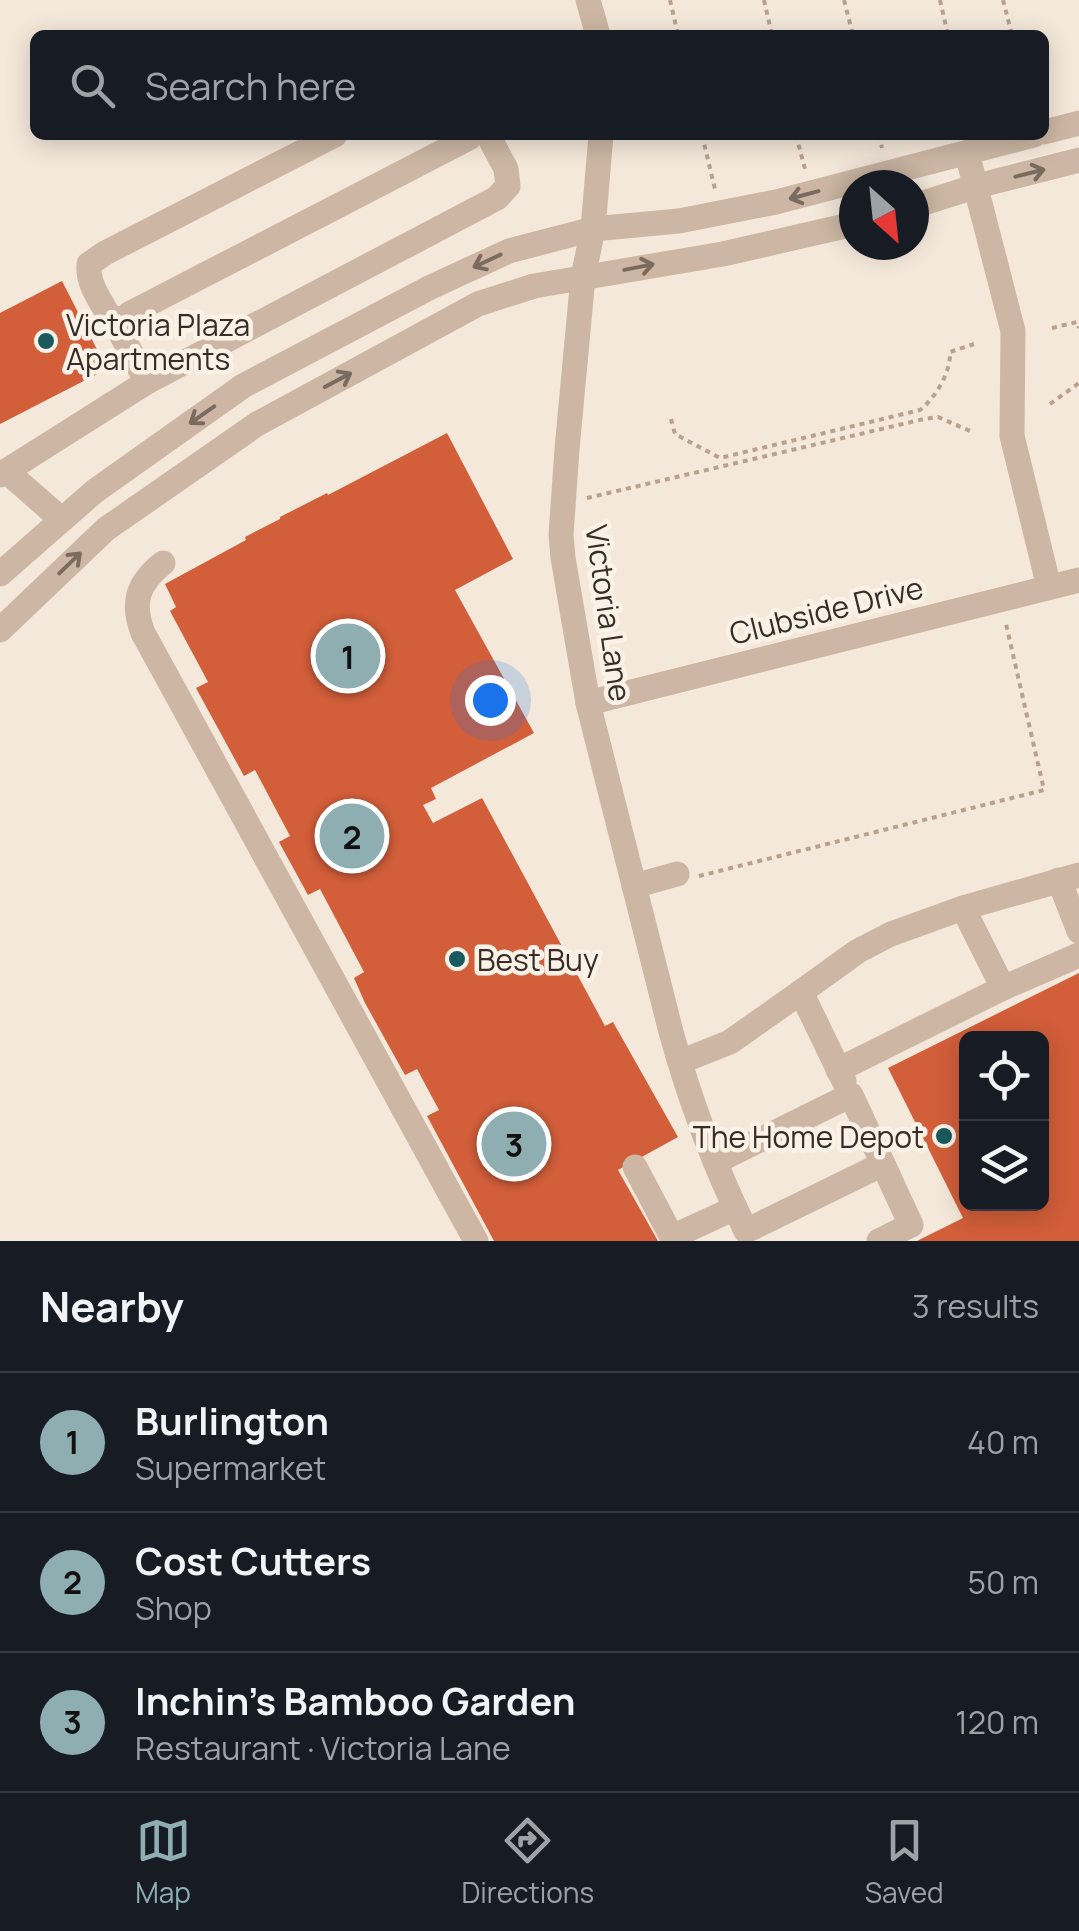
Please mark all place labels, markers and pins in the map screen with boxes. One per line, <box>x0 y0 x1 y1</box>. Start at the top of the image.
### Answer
place label: Victoria Plaza Apartments <box>66 304 250 379</box>
marker: Victoria Plaza Apartments <box>35 330 57 352</box>
pin: 1 <box>316 618 380 694</box>
pin: 2 <box>320 798 384 874</box>
place label: Best Buy <box>477 939 599 980</box>
marker: Best Buy <box>446 948 468 970</box>
pin: 3 <box>482 1106 546 1182</box>
place label: The Home Depot <box>693 1116 924 1157</box>
marker: The Home Depot <box>933 1125 955 1147</box>

